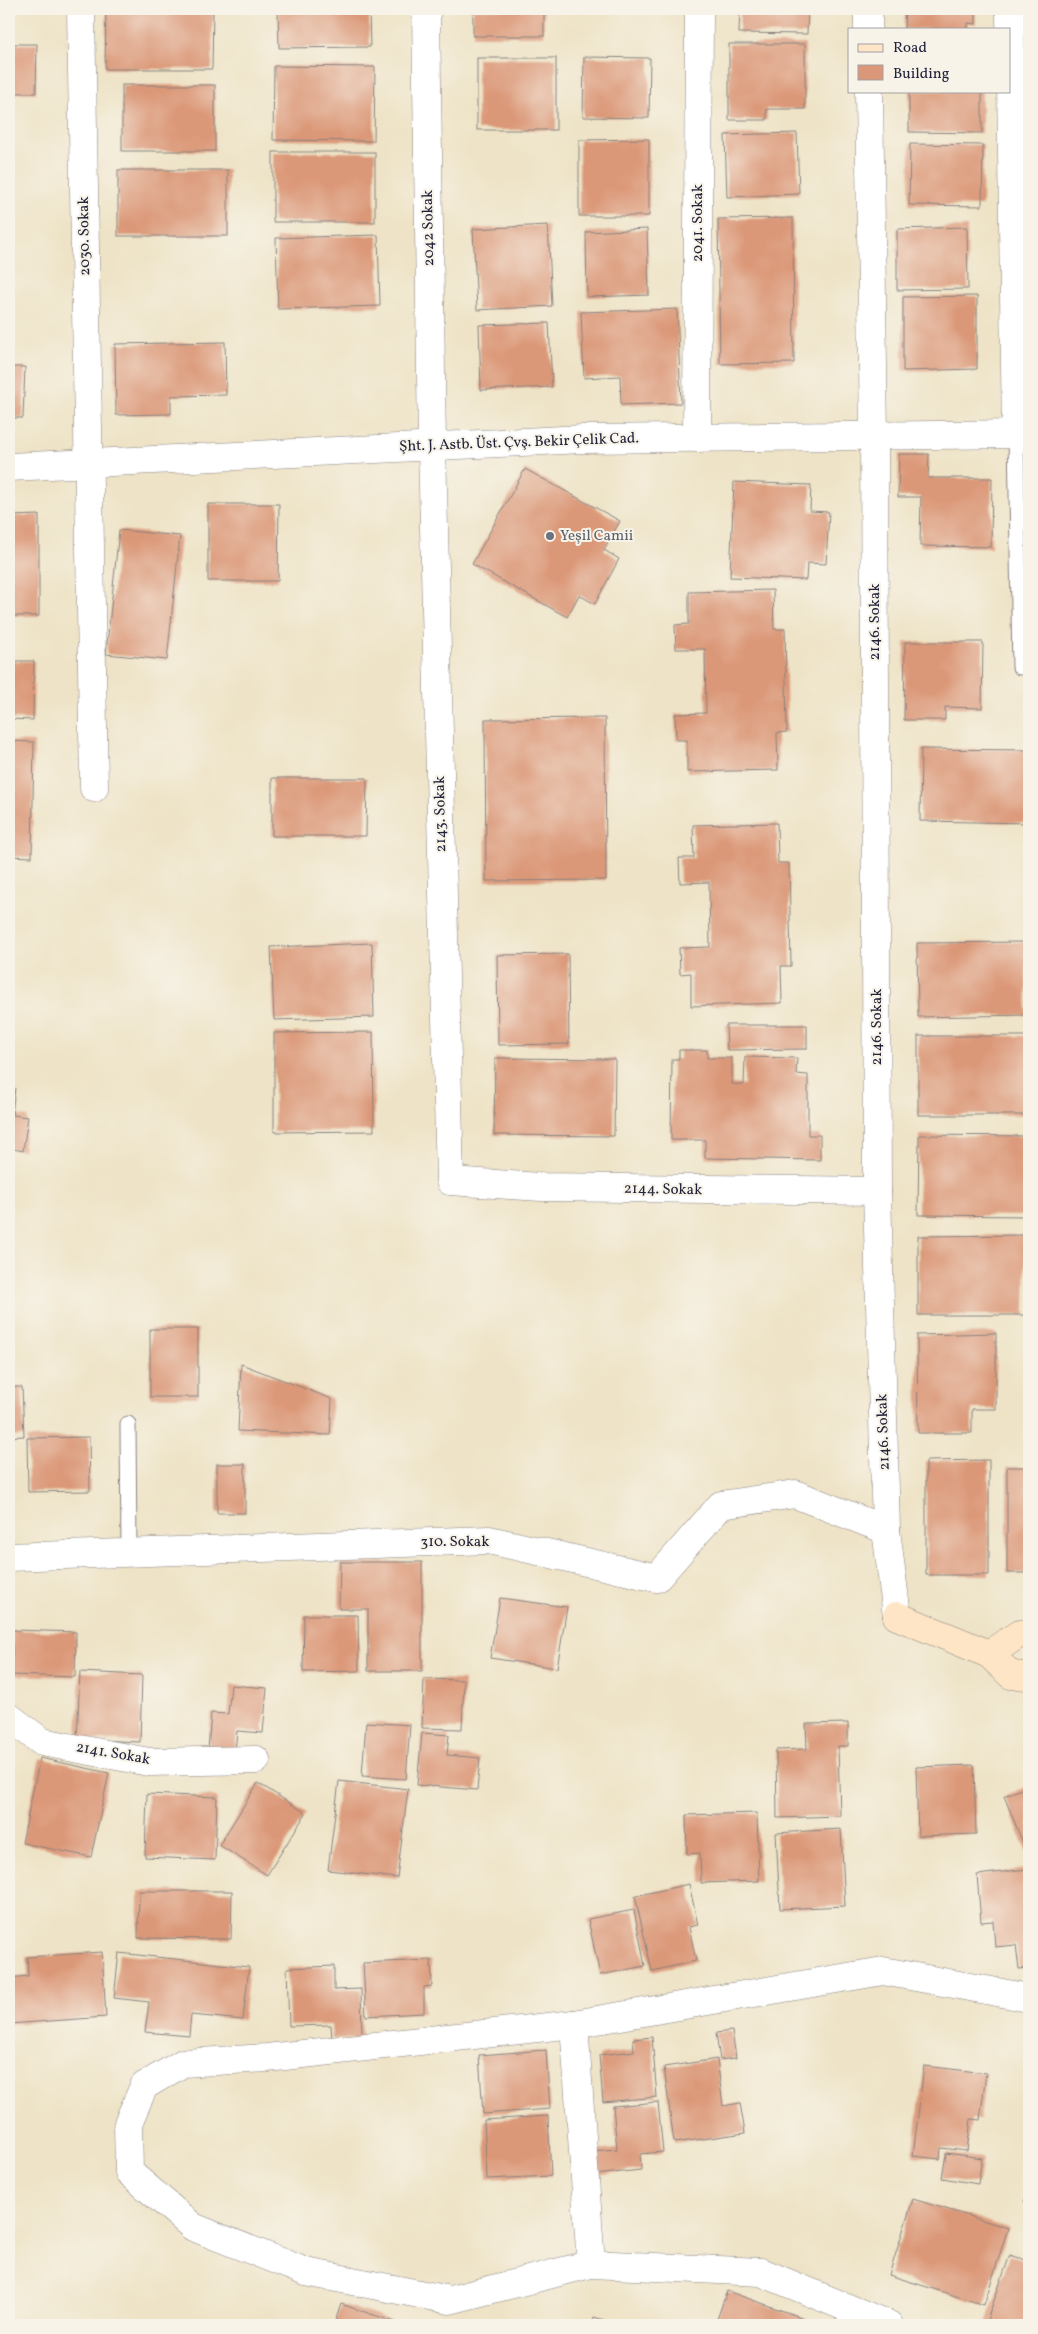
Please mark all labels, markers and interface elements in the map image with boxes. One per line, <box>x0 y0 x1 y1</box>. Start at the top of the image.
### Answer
legend <box>848 28 1010 92</box>
text: Road <box>893 38 927 59</box>
text: Building <box>893 64 950 85</box>
street label: 2041. Sokak <box>688 184 709 262</box>
street label: 2042 Sokak <box>418 190 440 266</box>
street label: 2030. Sokak <box>74 196 96 276</box>
street label: Şht. J. Astb. Üst. Çvş. Bekir Çelik Cad. <box>399 428 639 458</box>
place label: Yeşil Camii <box>560 526 633 547</box>
marker: Yeşil Camii <box>544 530 556 542</box>
street label: 2146. Sokak <box>865 584 886 660</box>
street label: 2143. Sokak <box>430 776 452 852</box>
street label: 2146. Sokak <box>867 989 888 1065</box>
street label: 2144. Sokak <box>624 1179 702 1201</box>
street label: 2146. Sokak <box>872 1393 896 1471</box>
street label: 310. Sokak <box>420 1532 490 1553</box>
street label: 2141. Sokak <box>74 1737 152 1771</box>

